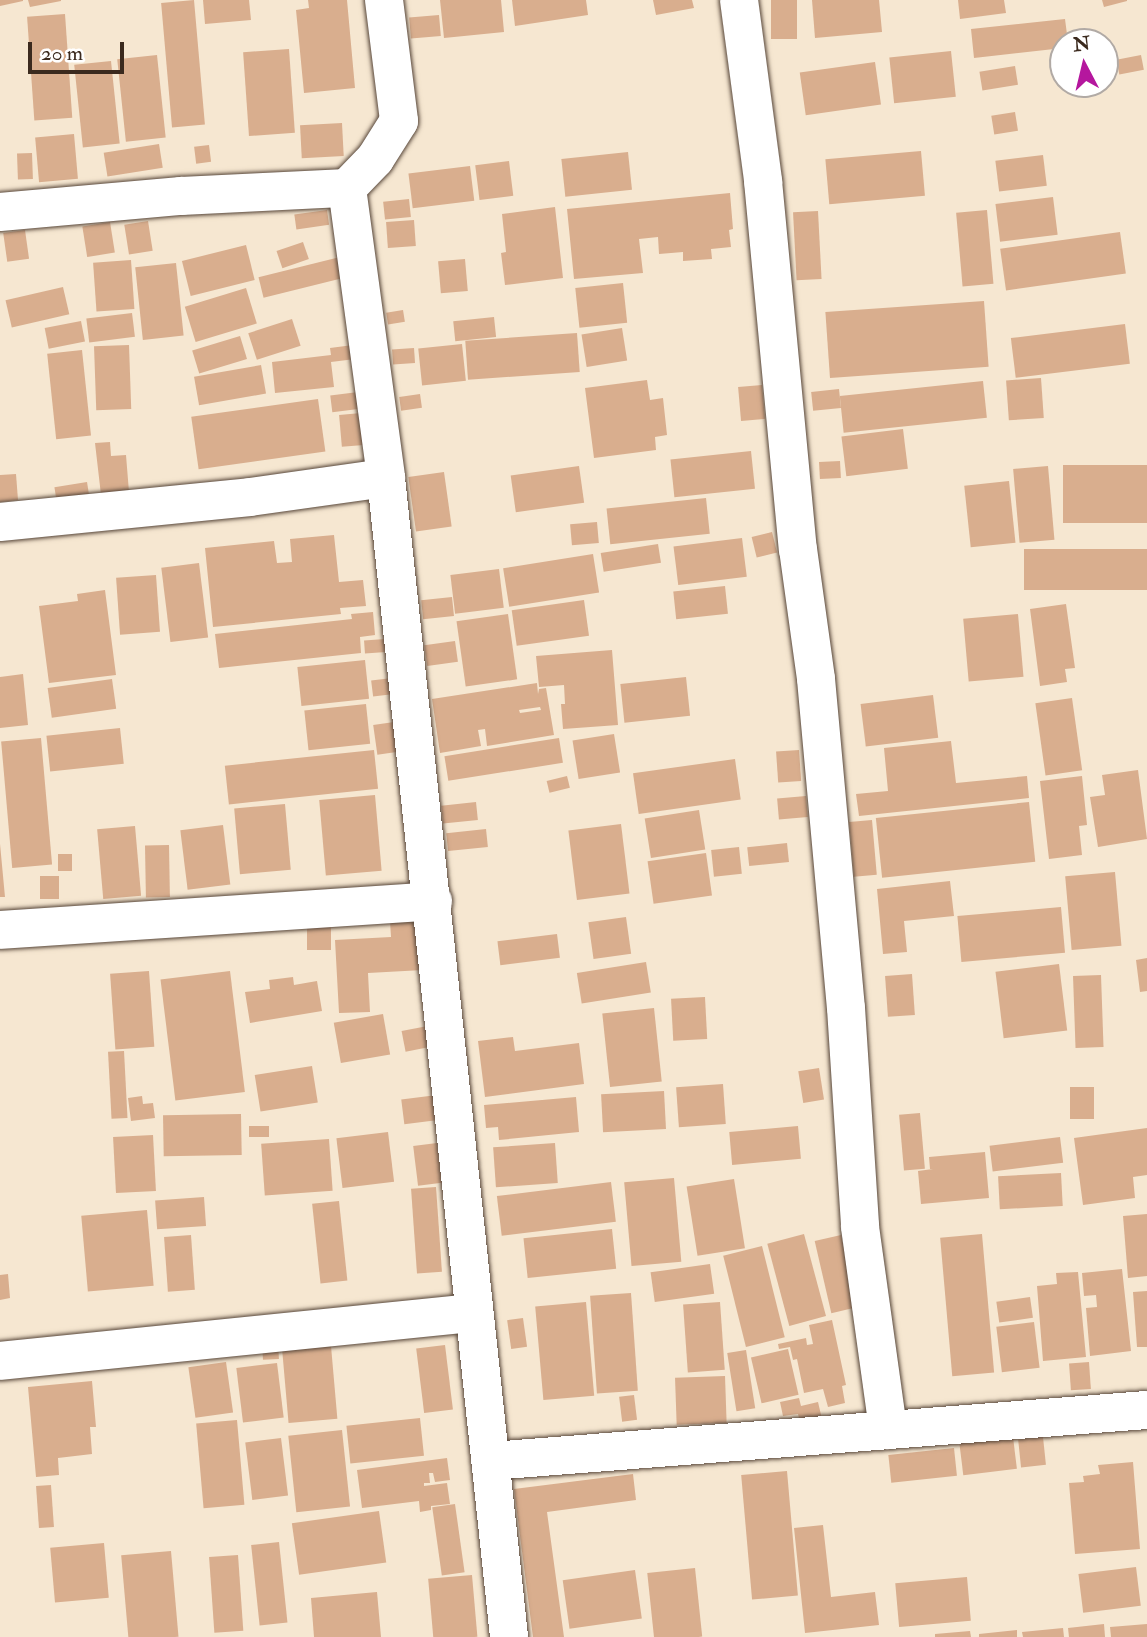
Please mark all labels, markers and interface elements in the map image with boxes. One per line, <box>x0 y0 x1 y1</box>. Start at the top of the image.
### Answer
scale bar <box>32 28 128 72</box>
north arrow <box>1049 28 1119 98</box>
text: N <box>1072 31 1092 57</box>
text: 20 m <box>41 40 83 67</box>

